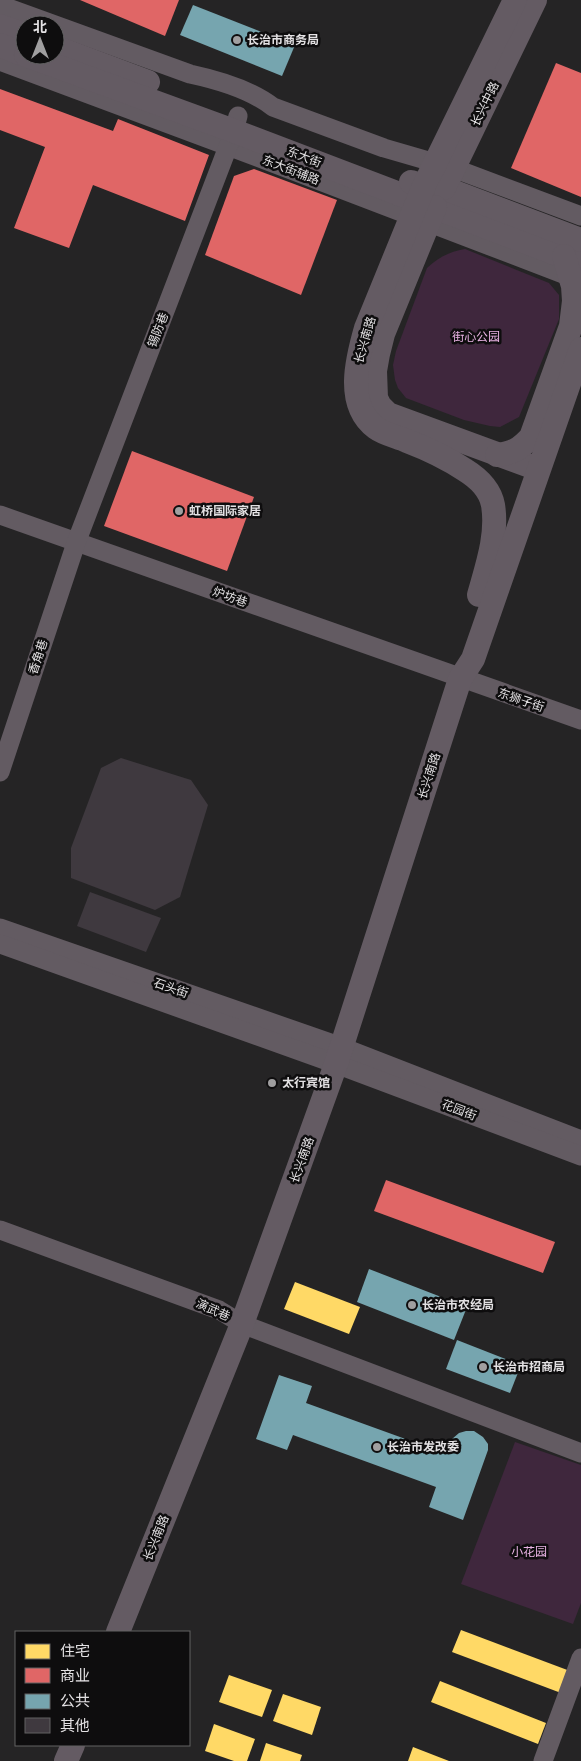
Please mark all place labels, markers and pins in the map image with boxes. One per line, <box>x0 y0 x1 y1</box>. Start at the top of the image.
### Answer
place label: 长治市商务局 <box>247 32 319 47</box>
marker: 长治市商务局 <box>231 34 243 46</box>
place label: 虹桥国际家居 <box>189 503 261 518</box>
marker: 虹桥国际家居 <box>173 505 185 517</box>
place label: 太行宾馆 <box>282 1075 330 1090</box>
marker: 太行宾馆 <box>266 1077 278 1089</box>
place label: 长治市农经局 <box>422 1297 494 1312</box>
marker: 长治市农经局 <box>406 1299 418 1311</box>
place label: 长治市招商局 <box>493 1359 565 1374</box>
marker: 长治市招商局 <box>477 1361 489 1373</box>
place label: 长治市发改委 <box>387 1439 459 1454</box>
marker: 长治市发改委 <box>371 1441 383 1453</box>

